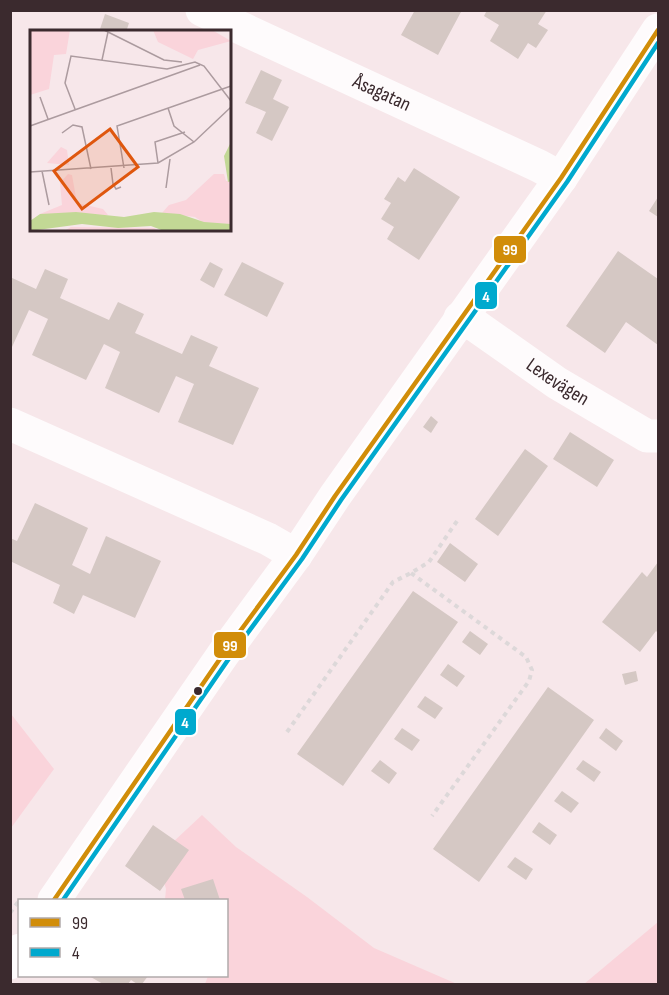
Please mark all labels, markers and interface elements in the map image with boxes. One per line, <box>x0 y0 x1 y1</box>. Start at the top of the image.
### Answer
inset map <box>30 30 231 231</box>
street label: Åsagatan <box>348 69 414 117</box>
line badge: 99 <box>493 235 527 264</box>
text: 99 <box>502 241 518 260</box>
line badge: 4 <box>474 281 498 310</box>
text: 4 <box>482 288 490 307</box>
street label: Lexevägen <box>522 353 593 411</box>
line badge: 99 <box>213 631 247 659</box>
text: 99 <box>222 637 238 656</box>
unlabelled marker <box>192 685 204 697</box>
line badge: 4 <box>174 708 197 736</box>
text: 4 <box>181 714 189 733</box>
legend <box>18 899 228 977</box>
text: 99 <box>72 913 88 934</box>
text: 4 <box>72 943 80 964</box>

